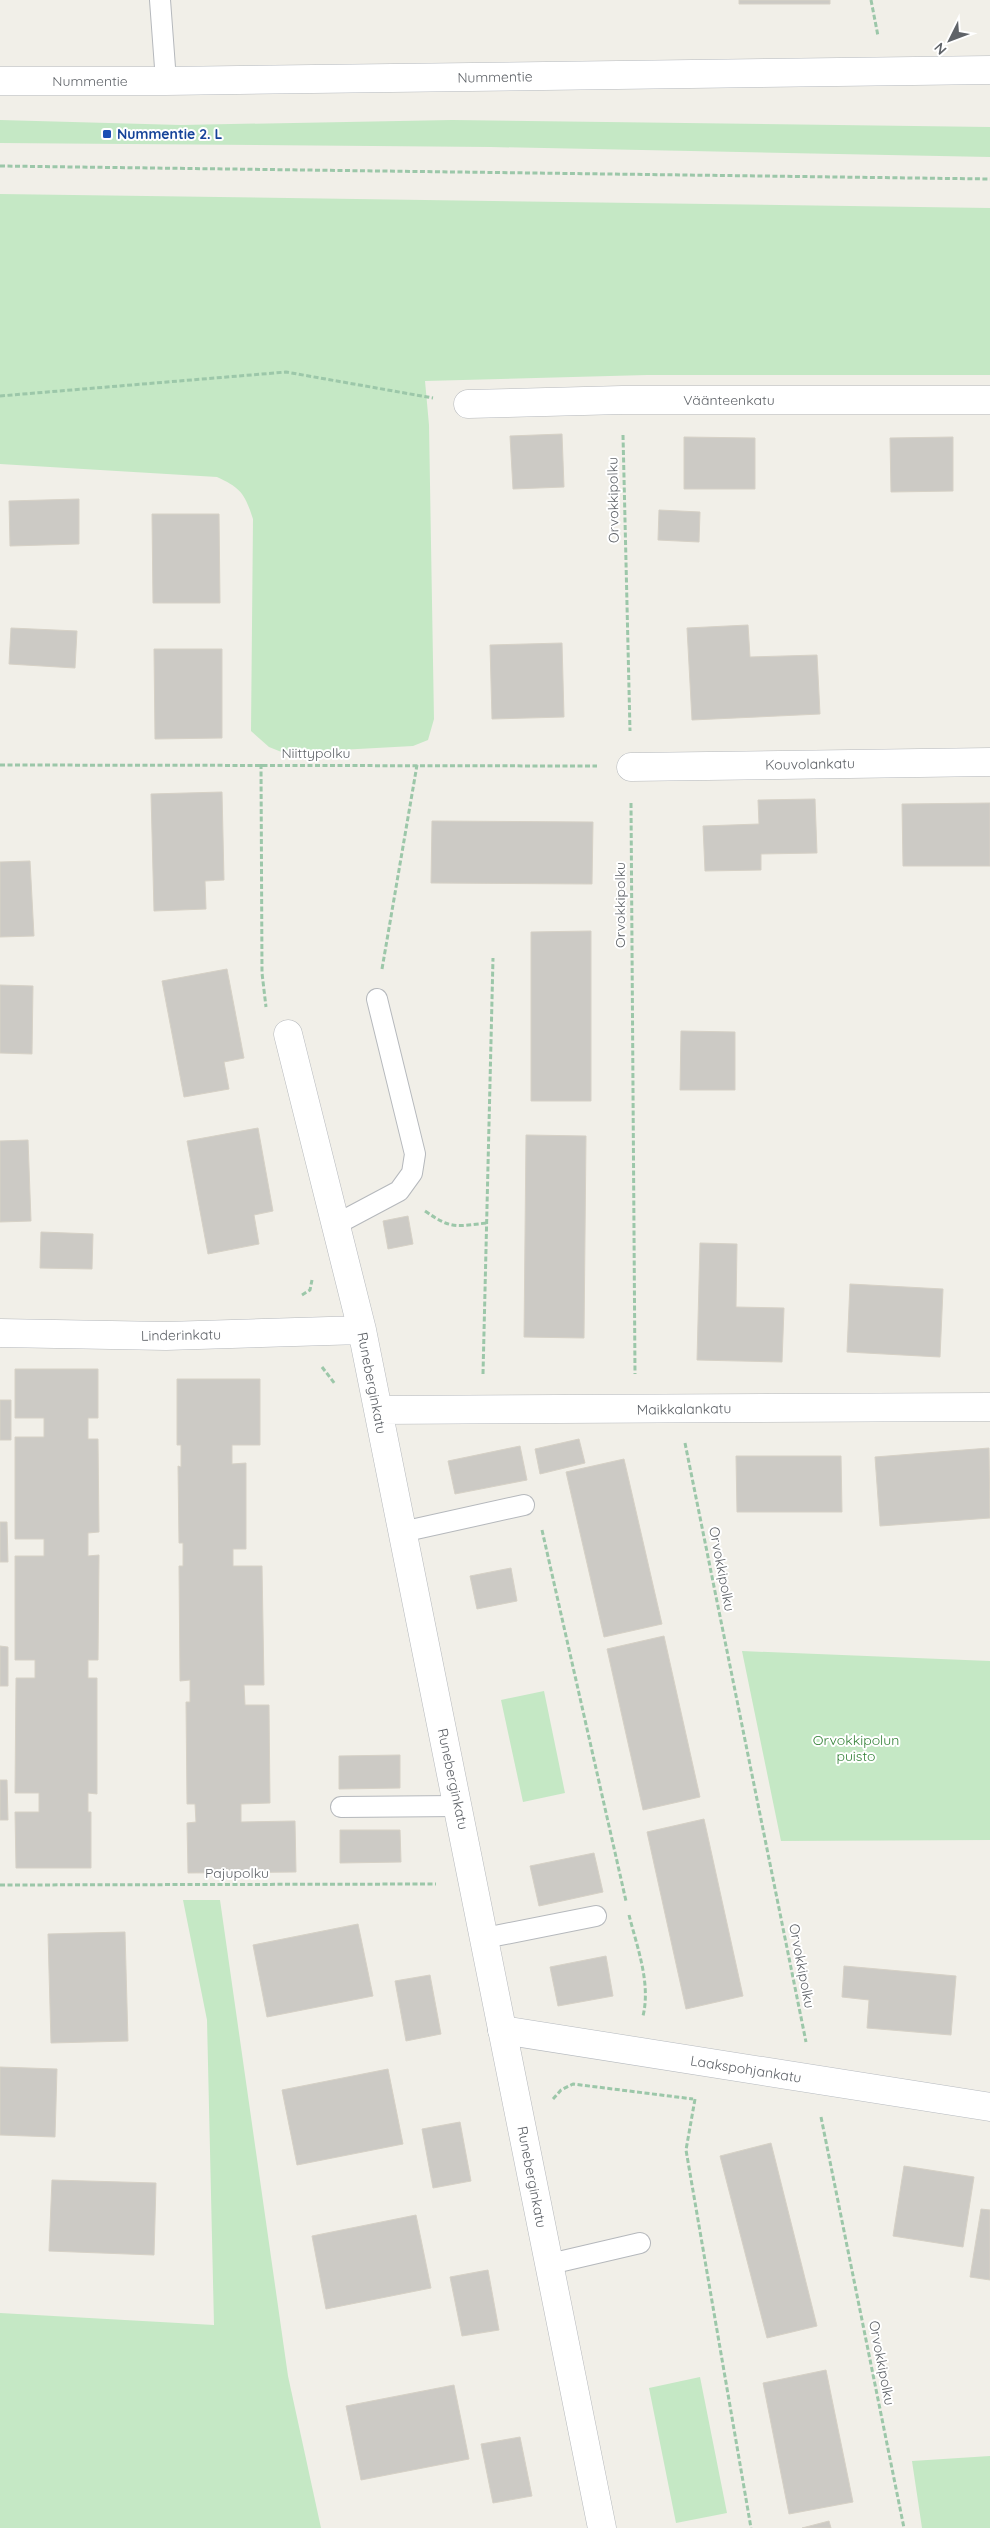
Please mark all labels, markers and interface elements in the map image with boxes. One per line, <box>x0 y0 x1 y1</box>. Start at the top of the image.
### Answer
north arrow <box>925 15 975 65</box>
text: N <box>930 39 950 59</box>
street label: Nummentie <box>457 67 533 87</box>
street label: Nummentie <box>52 72 128 90</box>
place label: Nummentie 2. L <box>117 125 223 143</box>
marker: Nummentie 2. L <box>101 128 113 140</box>
street label: Väänteenkatu <box>683 391 775 409</box>
street label: Orvokkipolku <box>603 457 623 543</box>
street label: Niittypolku <box>281 744 351 762</box>
street label: Kouvolankatu <box>765 754 855 774</box>
street label: Orvokkipolku <box>611 862 629 948</box>
street label: Linderinkatu <box>141 1325 221 1345</box>
street label: Runeberginkatu <box>353 1331 391 1435</box>
street label: Maikkalankatu <box>636 1399 732 1419</box>
street label: Orvokkipolku <box>705 1525 739 1613</box>
street label: Runeberginkatu <box>433 1727 473 1831</box>
park label: Orvokkipolun puisto <box>813 1731 899 1765</box>
street label: Pajupolku <box>205 1864 269 1882</box>
street label: Orvokkipolku <box>785 1922 819 2010</box>
street label: Laakspohjankatu <box>689 2051 803 2087</box>
street label: Runeberginkatu <box>513 2125 551 2229</box>
street label: Orvokkipolku <box>865 2319 899 2407</box>

